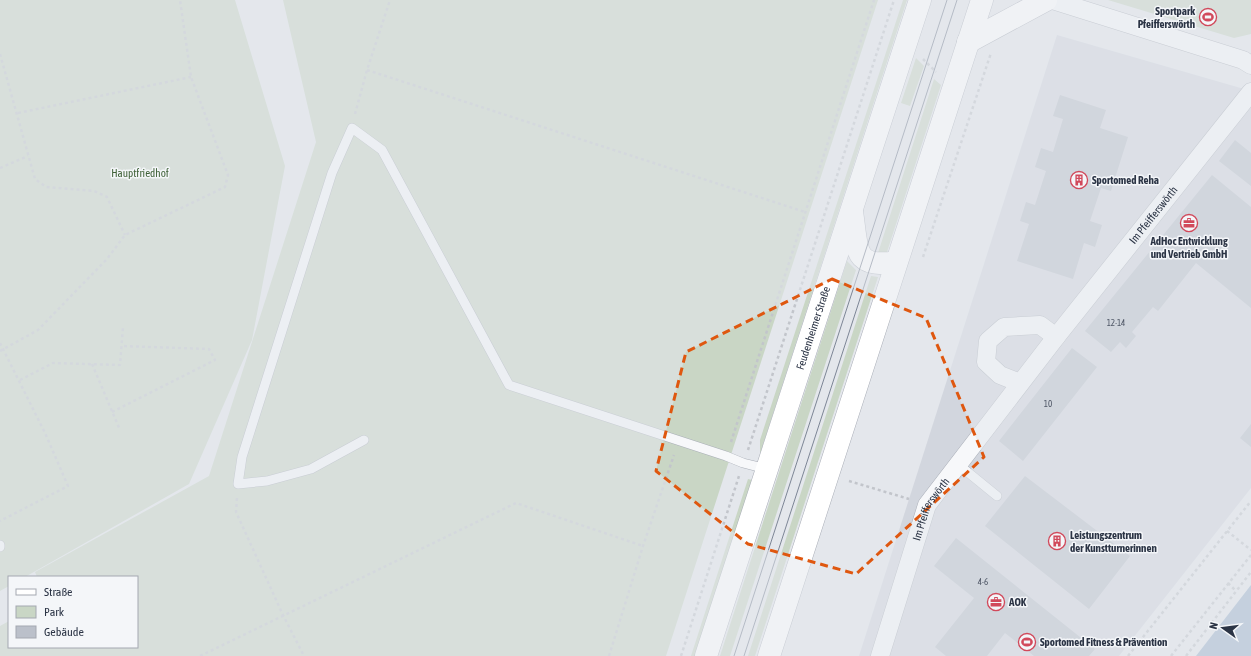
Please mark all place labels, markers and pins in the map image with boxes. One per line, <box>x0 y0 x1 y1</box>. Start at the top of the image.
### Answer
place label: Sportpark Pfeifferswörth <box>1138 5 1195 30</box>
sports icon: Sportpark Pfeifferswörth <box>1198 7 1218 27</box>
building icon: Sportomed Reha <box>1069 170 1089 190</box>
place label: Sportomed Reha <box>1092 174 1159 186</box>
office icon: AdHoc Entwicklung und Vertrieb GmbH <box>1179 213 1199 233</box>
place label: AdHoc Entwicklung und Vertrieb GmbH <box>1149 235 1228 260</box>
place label: Leistungszentrum der Kunstturnerinnen <box>1070 529 1157 554</box>
building icon: Leistungszentrum der Kunstturnerinnen <box>1047 531 1067 551</box>
office icon: AOK <box>986 592 1006 612</box>
place label: AOK <box>1008 596 1027 608</box>
sports icon: Sportomed Fitness & Prävention <box>1017 632 1037 652</box>
place label: Sportomed Fitness & Prävention <box>1040 636 1167 648</box>

